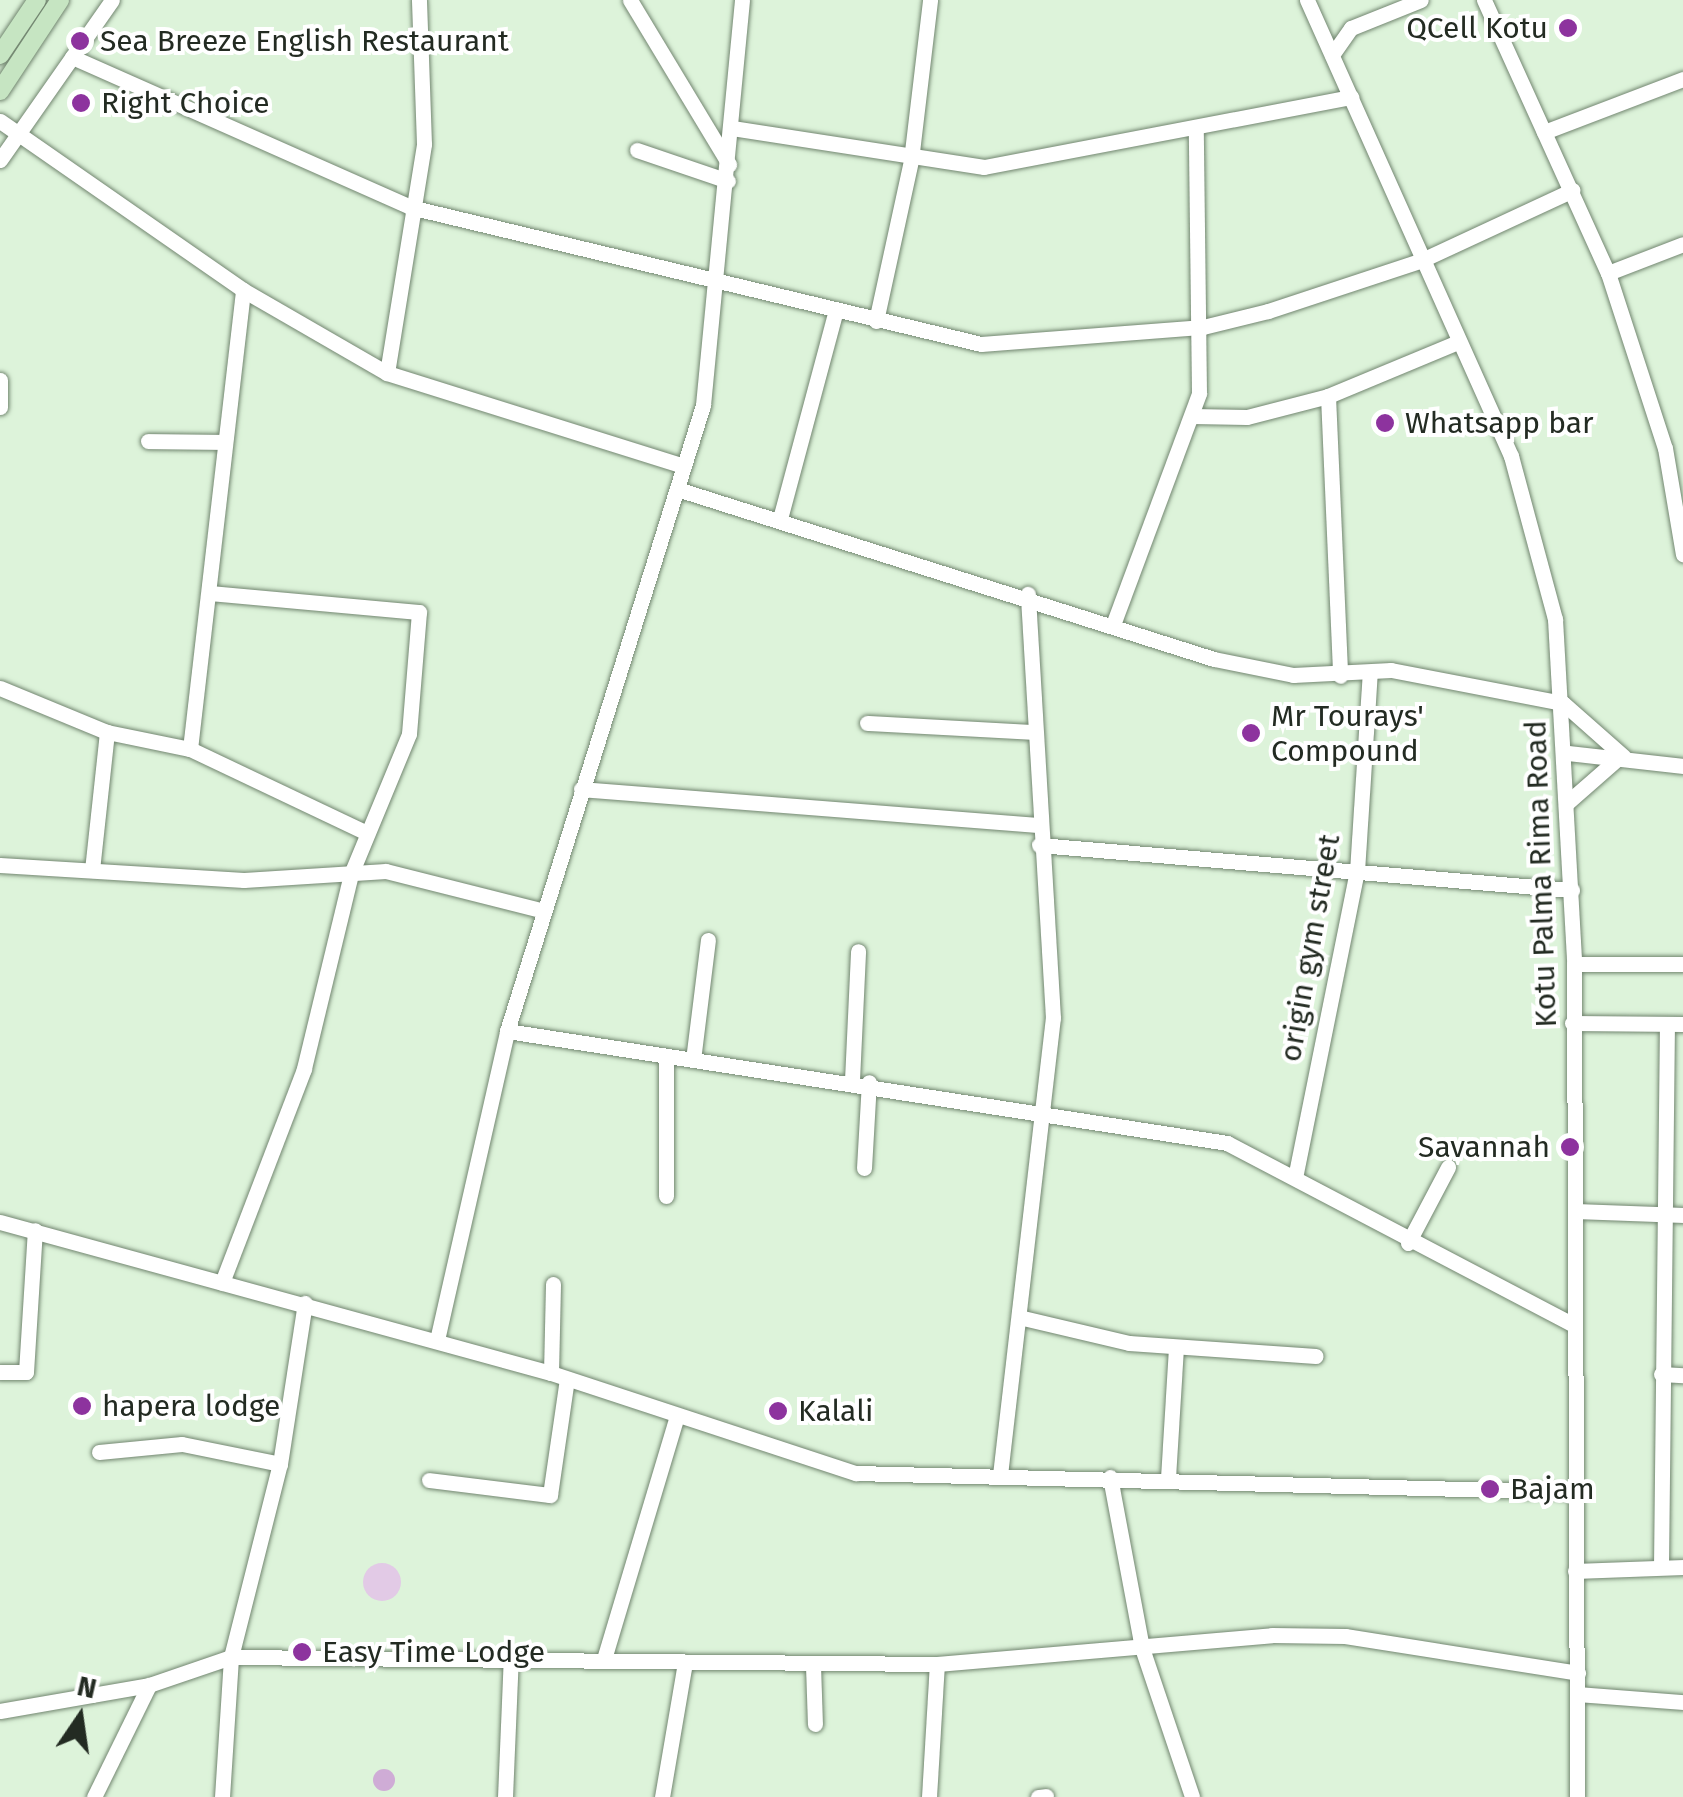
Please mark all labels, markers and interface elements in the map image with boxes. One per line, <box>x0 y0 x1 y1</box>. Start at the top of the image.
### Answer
place label: QCell Kotu <box>1406 10 1548 46</box>
marker: QCell Kotu <box>1557 17 1579 39</box>
place label: Sea Breeze English Restaurant <box>100 23 509 59</box>
marker: Sea Breeze English Restaurant <box>69 30 91 52</box>
place label: Right Choice <box>101 85 270 121</box>
marker: Right Choice <box>70 92 92 114</box>
place label: Whatsapp bar <box>1405 405 1594 441</box>
marker: Whatsapp bar <box>1374 412 1396 434</box>
place label: Mr Tourays' Compound <box>1271 698 1424 768</box>
street label: Kotu Palma Rima Road <box>1518 720 1564 1028</box>
marker: Mr Tourays' Compound <box>1240 722 1262 744</box>
street label: origin gym street <box>1272 832 1348 1064</box>
place label: Savannah <box>1418 1129 1550 1165</box>
marker: Savannah <box>1559 1136 1581 1158</box>
place label: hapera lodge <box>102 1388 280 1424</box>
place label: Kalali <box>798 1393 873 1429</box>
marker: hapera lodge <box>71 1395 93 1417</box>
marker: Kalali <box>767 1400 789 1422</box>
place label: Bajam <box>1510 1471 1595 1507</box>
marker: Bajam <box>1479 1478 1501 1500</box>
place label: Easy Time Lodge <box>322 1634 545 1670</box>
marker: Easy Time Lodge <box>291 1641 313 1663</box>
north arrow <box>30 1667 130 1767</box>
text: N <box>74 1669 100 1705</box>

